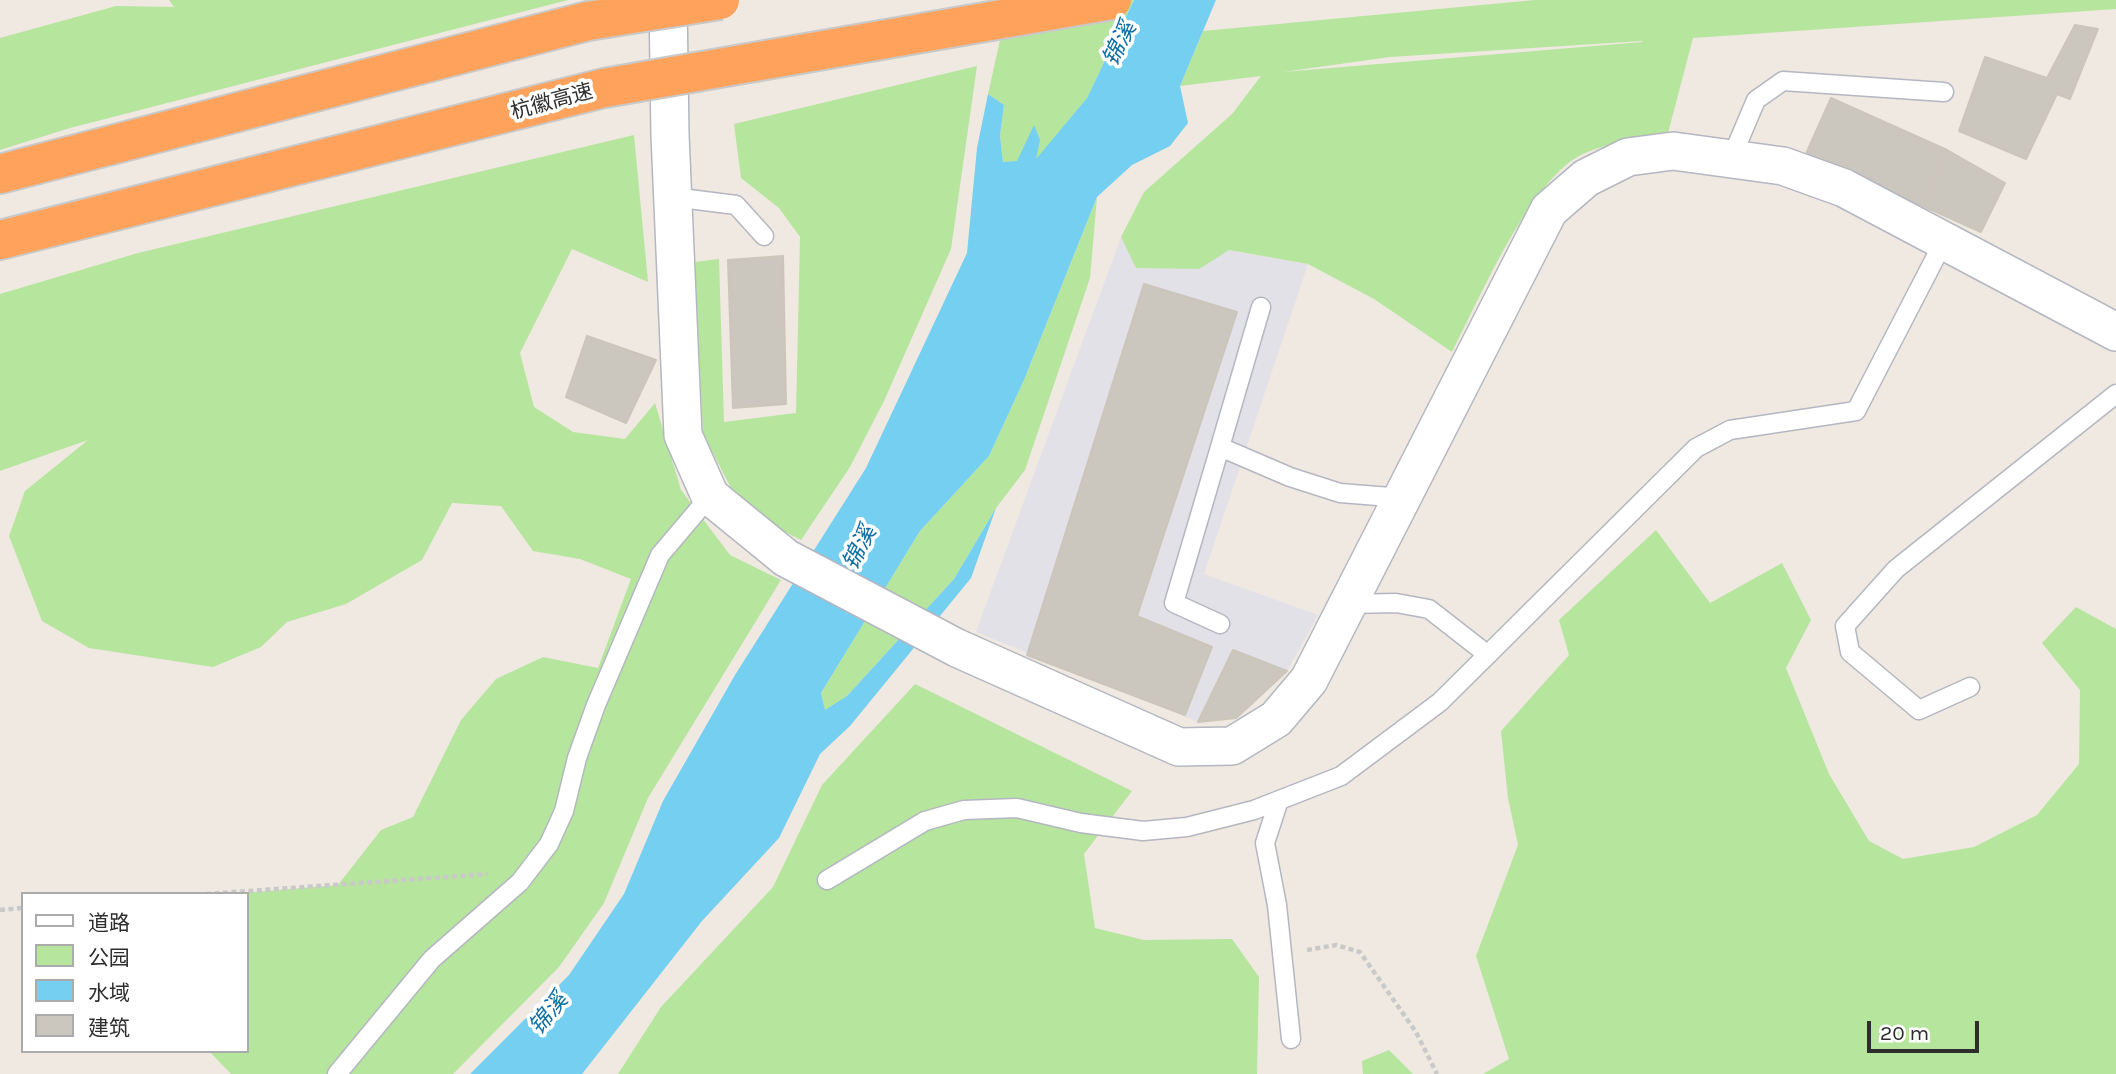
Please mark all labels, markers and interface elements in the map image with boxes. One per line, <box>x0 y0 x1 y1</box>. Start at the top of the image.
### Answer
water label: 锦溪 <box>1097 17 1143 71</box>
street label: 杭徽高速 <box>508 79 596 125</box>
water label: 锦溪 <box>837 521 883 575</box>
legend <box>21 892 248 1053</box>
text: 道路 <box>88 911 130 935</box>
text: 公园 <box>88 946 130 970</box>
text: 水域 <box>88 981 130 1005</box>
water label: 锦溪 <box>524 987 574 1041</box>
scale bar <box>1871 1007 1983 1052</box>
text: 建筑 <box>88 1016 130 1040</box>
text: 20 m <box>1880 1021 1929 1045</box>

